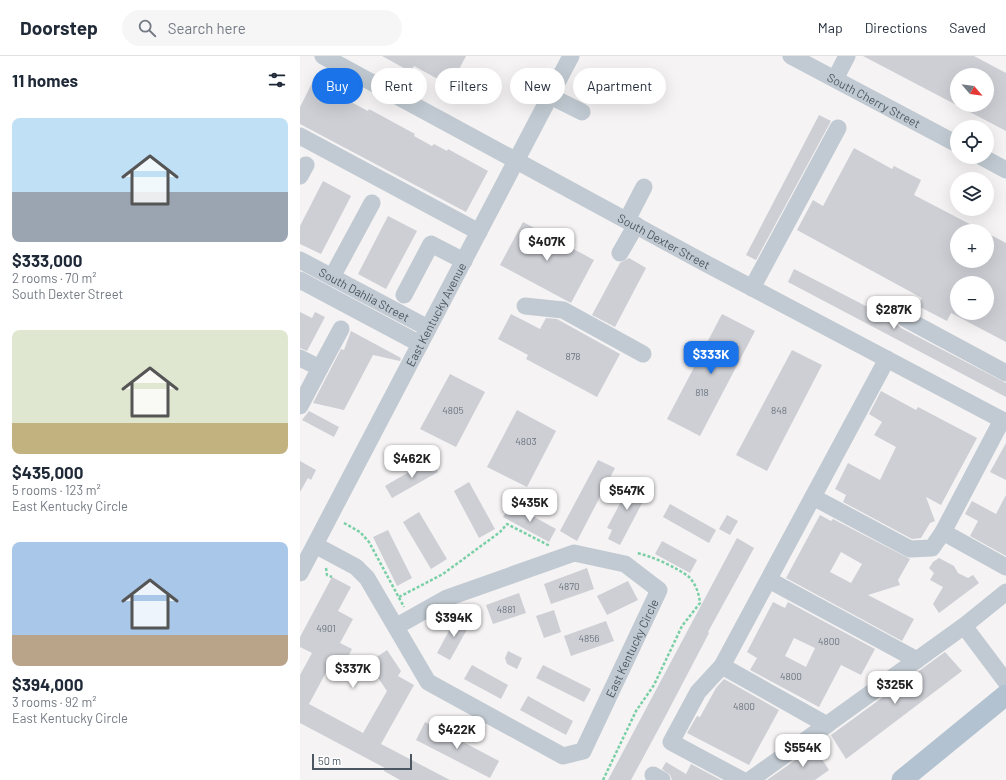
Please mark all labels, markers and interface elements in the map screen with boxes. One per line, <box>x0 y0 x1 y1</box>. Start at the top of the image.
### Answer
search box <box>122 10 402 46</box>
text: Doorstep <box>20 16 98 39</box>
icon: search <box>136 17 158 39</box>
text: Search here <box>168 19 246 37</box>
text: Map <box>818 19 843 36</box>
text: Directions <box>865 19 927 36</box>
text: Saved <box>949 19 986 36</box>
chip: Buy <box>312 68 363 104</box>
chip: Rent <box>371 68 427 104</box>
chip: Filters <box>435 68 502 104</box>
chip: New <box>510 68 565 104</box>
chip: Apartment <box>573 68 666 104</box>
north arrow <box>950 68 994 112</box>
map controls <box>950 68 994 320</box>
icon: filters <box>266 69 288 91</box>
text: 11 homes <box>12 70 78 90</box>
street label: South Cherry Street <box>825 70 923 130</box>
button: locate <box>950 120 994 164</box>
icon: home <box>114 144 186 216</box>
button: layers <box>950 172 994 216</box>
street label: South Dexter Street <box>616 210 713 272</box>
button: + <box>950 224 994 268</box>
pin: $407K <box>519 228 575 262</box>
text: $407K <box>528 233 566 249</box>
text: $333,000 <box>12 250 82 270</box>
street label: East Kentucky Avenue <box>403 260 469 369</box>
street label: South Dahlia Street <box>317 265 412 324</box>
text: 2 rooms · 70 m² <box>12 270 96 286</box>
button: − <box>950 276 994 320</box>
text: South Dexter Street <box>12 286 123 302</box>
pin: $287K <box>866 296 922 330</box>
text: $287K <box>876 301 912 317</box>
pin: $333K <box>683 341 739 375</box>
text: $333K <box>693 346 729 362</box>
house number: 878 <box>565 350 581 362</box>
icon: home <box>114 356 186 428</box>
house number: 818 <box>695 386 709 398</box>
house number: 4805 <box>442 404 464 416</box>
house number: 848 <box>771 404 787 416</box>
house number: 4803 <box>515 435 537 447</box>
pin: $462K <box>384 445 440 479</box>
text: $462K <box>393 450 431 466</box>
text: $435,000 <box>12 462 84 482</box>
pin: $547K <box>599 477 655 511</box>
text: 5 rooms · 123 m² <box>12 482 101 498</box>
text: $547K <box>609 482 645 498</box>
pin: $435K <box>502 489 558 523</box>
text: $435K <box>511 494 549 510</box>
text: East Kentucky Circle <box>12 498 128 514</box>
icon: home <box>114 568 186 640</box>
house number: 4870 <box>558 580 580 592</box>
street label: East Kentucky Circle <box>602 597 661 700</box>
house number: 4881 <box>496 603 516 615</box>
pin: $394K <box>426 604 482 638</box>
text: $394K <box>435 609 473 625</box>
house number: 4901 <box>316 622 336 634</box>
house number: 4856 <box>578 632 600 644</box>
house number: 4800 <box>818 635 840 647</box>
pin: $337K <box>325 655 381 689</box>
text: $337K <box>335 660 371 676</box>
house number: 4800 <box>780 670 802 682</box>
pin: $325K <box>867 671 923 705</box>
text: $394,000 <box>12 674 83 694</box>
text: $325K <box>877 676 913 692</box>
text: 3 rooms · 92 m² <box>12 694 96 710</box>
house number: 4800 <box>733 700 755 712</box>
text: East Kentucky Circle <box>12 710 128 726</box>
pin: $422K <box>429 716 485 750</box>
text: $422K <box>438 721 476 737</box>
pin: $554K <box>775 734 831 768</box>
text: $554K <box>784 739 822 755</box>
scale bar <box>312 752 412 771</box>
text: 50 m <box>318 754 341 767</box>

